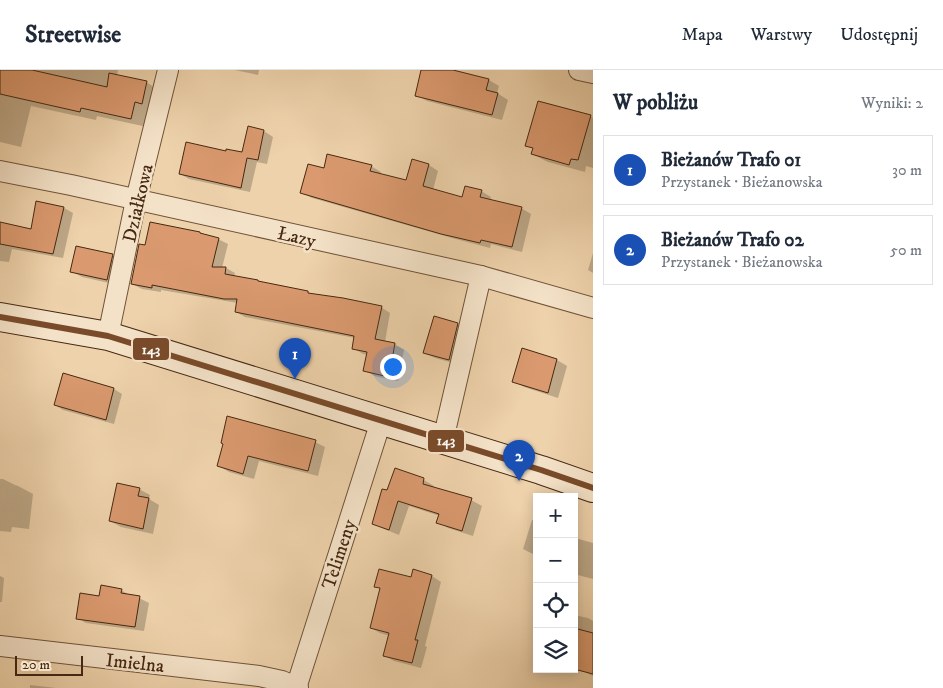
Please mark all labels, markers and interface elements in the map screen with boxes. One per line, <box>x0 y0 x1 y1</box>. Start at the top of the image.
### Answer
text: Streetwise <box>25 20 121 50</box>
text: Mapa <box>682 24 723 46</box>
text: Warstwy <box>751 24 812 46</box>
text: Udostępnij <box>840 24 918 46</box>
text: W pobliżu <box>613 90 698 116</box>
text: Wyniki: 2 <box>861 93 923 113</box>
text: Bieżanów Trafo 01 <box>661 149 801 172</box>
text: 1 <box>627 160 633 180</box>
text: 30 m <box>892 160 922 180</box>
street label: Działkowa <box>118 162 159 245</box>
text: Przystanek · Bieżanowska <box>661 172 822 192</box>
street label: Łazy <box>275 222 319 253</box>
text: Bieżanów Trafo 02 <box>661 229 804 252</box>
text: 2 <box>626 240 634 260</box>
text: 50 m <box>890 240 922 260</box>
text: Przystanek · Bieżanowska <box>661 252 822 272</box>
line badge: 143 <box>132 337 170 361</box>
pin: 1 <box>279 338 311 379</box>
text: 143 <box>142 341 160 359</box>
your location <box>380 354 406 380</box>
line badge: 143 <box>427 429 465 453</box>
text: 143 <box>437 432 455 450</box>
pin: 2 <box>503 440 535 481</box>
map controls <box>533 493 578 673</box>
button: + <box>533 493 578 538</box>
street label: Telimeny <box>317 516 362 592</box>
button: − <box>533 538 578 583</box>
button: locate <box>533 583 578 628</box>
button: layers <box>533 628 578 673</box>
street label: Imielna <box>105 649 165 678</box>
scale bar <box>15 653 82 676</box>
text: 20 m <box>22 656 50 674</box>

